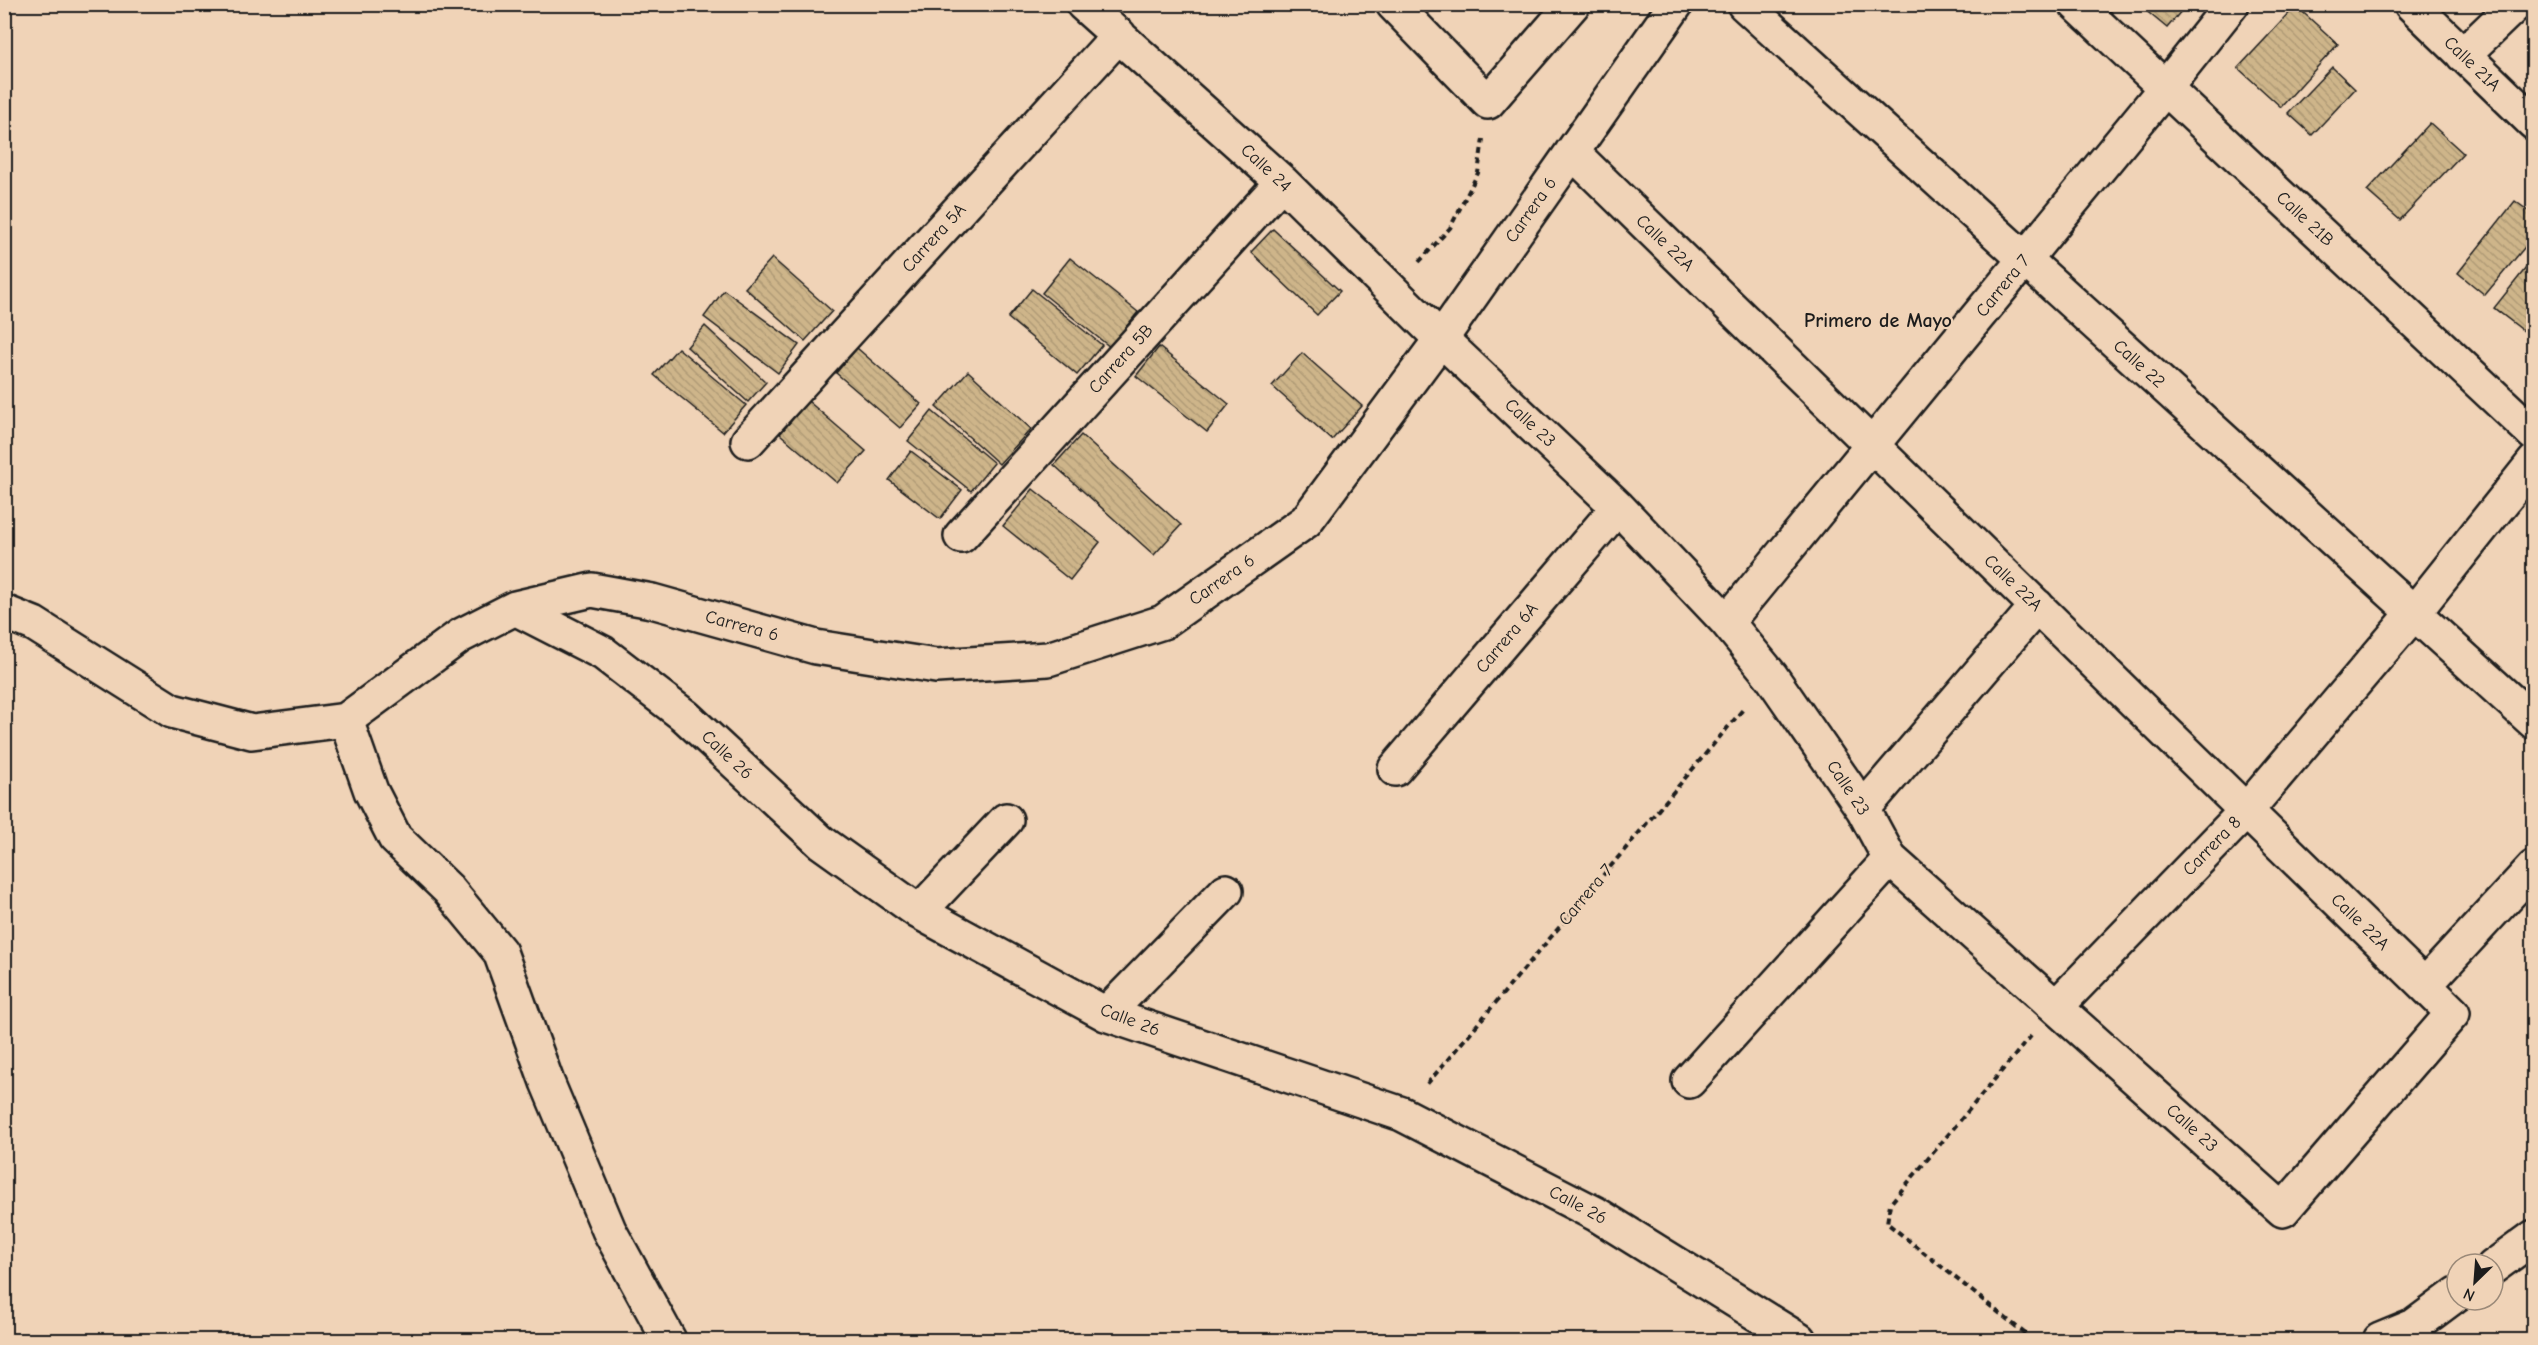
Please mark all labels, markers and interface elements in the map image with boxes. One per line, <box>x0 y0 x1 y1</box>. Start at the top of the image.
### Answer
street label: Calle 21A <box>2439 32 2505 96</box>
street label: Calle 24 <box>1236 139 1296 197</box>
street label: Carrera 6 <box>1501 173 1561 247</box>
street label: Calle 21B <box>2272 187 2338 251</box>
street label: Carrera 5A <box>898 199 970 277</box>
street label: Calle 22A <box>1632 210 1698 276</box>
street label: Carrera 7 <box>1972 250 2035 321</box>
district label: Primero de Mayo <box>1804 309 1952 332</box>
street label: Carrera 5B <box>1084 320 1158 398</box>
street label: Calle 22 <box>2109 335 2169 393</box>
street label: Calle 23 <box>1500 394 1560 452</box>
street label: Carrera 6 <box>1185 550 1259 610</box>
street label: Calle 22A <box>1980 550 2046 616</box>
street label: Carrera 6A <box>1471 598 1543 678</box>
street label: Carrera 6 <box>703 606 781 646</box>
street label: Calle 26 <box>697 726 757 784</box>
street label: Calle 23 <box>1822 757 1874 819</box>
street label: Carrera 8 <box>2179 812 2245 880</box>
street label: Carrera 7 <box>1554 860 1618 930</box>
street label: Calle 22A <box>2327 889 2393 955</box>
street label: Calle 26 <box>1097 999 1163 1041</box>
street label: Calle 23 <box>2162 1100 2222 1156</box>
street label: Calle 26 <box>1546 1181 1610 1229</box>
north arrow <box>2445 1252 2505 1312</box>
text: N <box>2461 1284 2478 1305</box>

